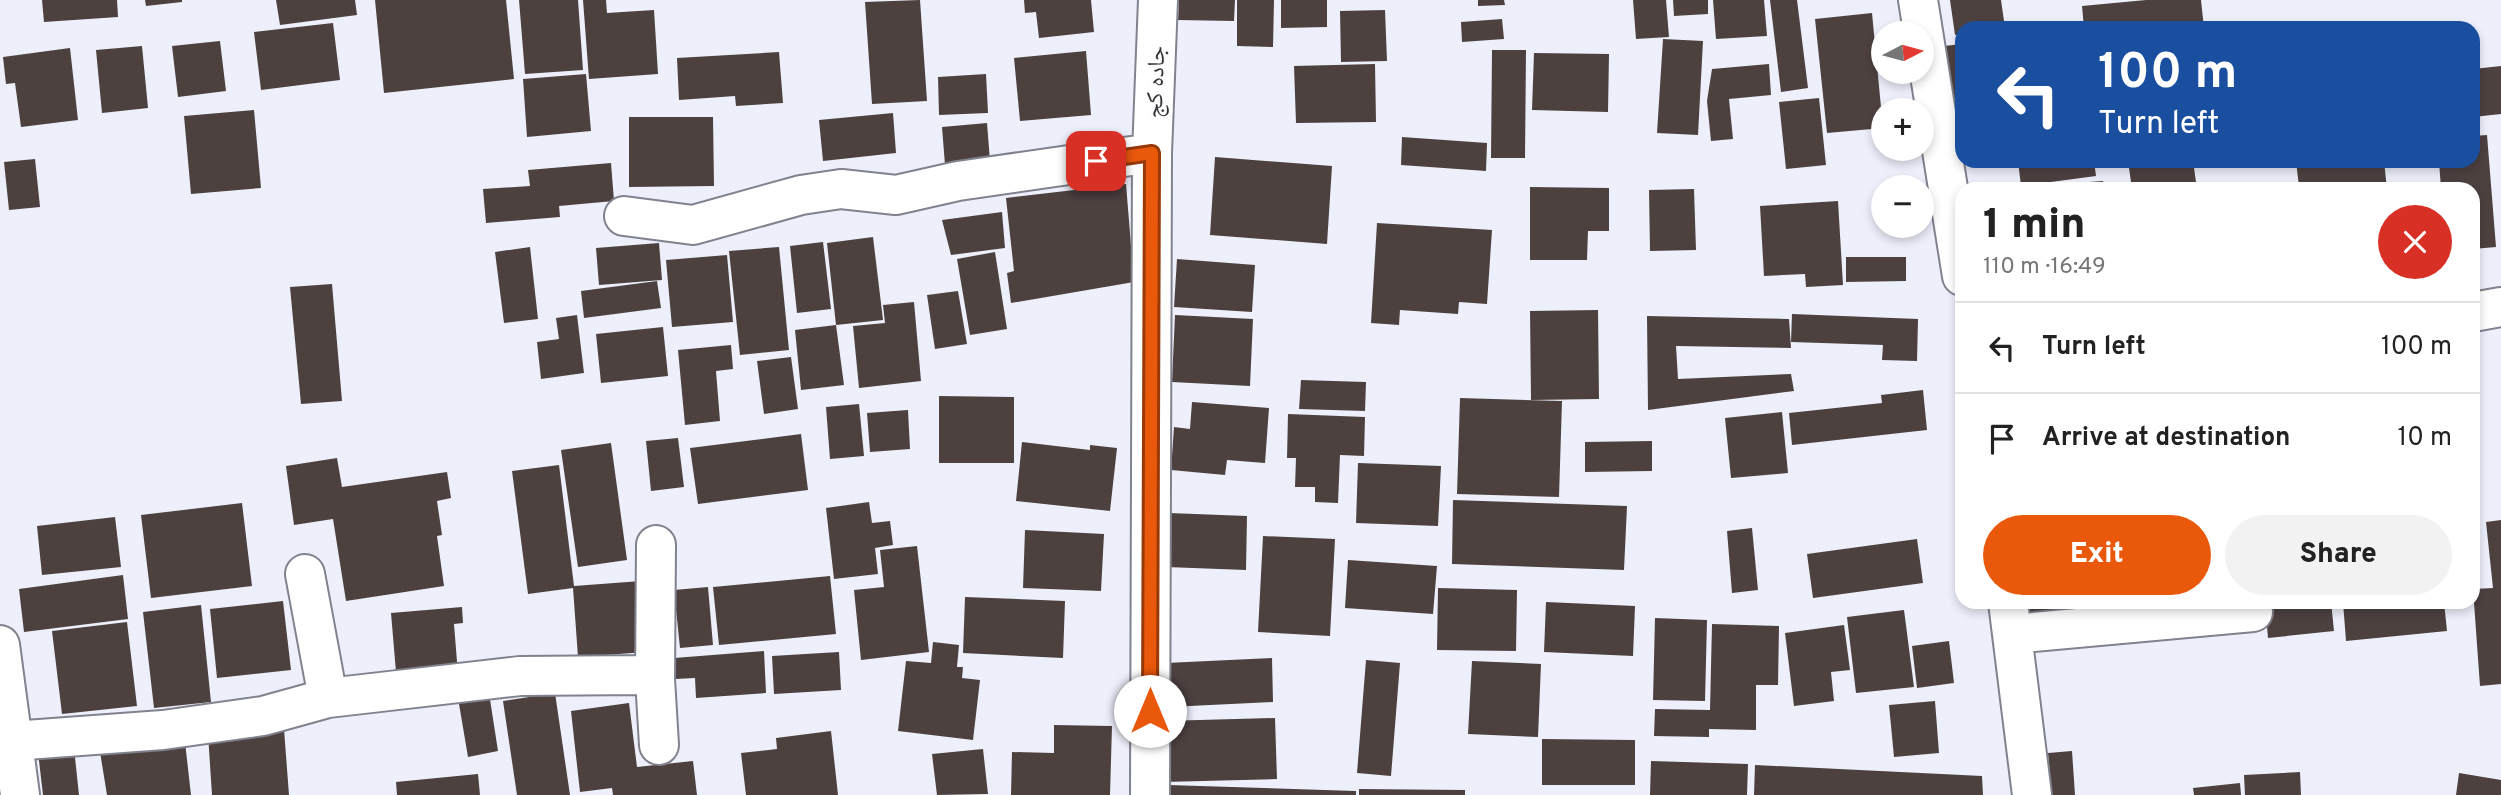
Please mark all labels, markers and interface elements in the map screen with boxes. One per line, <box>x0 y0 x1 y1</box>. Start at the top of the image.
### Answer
north arrow <box>1871 21 1934 84</box>
map controls <box>1871 21 1934 238</box>
text: 100 m <box>2098 44 2237 106</box>
street label: جاده کج <box>1141 45 1173 119</box>
icon: left <box>1983 49 2074 140</box>
button: + <box>1871 98 1934 161</box>
text: Turn left <box>2098 105 2219 145</box>
pin <box>1066 131 1126 191</box>
icon: arrive <box>1077 142 1115 180</box>
button: − <box>1871 175 1934 238</box>
text: 1 min <box>1983 200 2086 253</box>
button: close <box>2378 205 2452 279</box>
text: 110 m · 16:49 <box>1983 253 2106 282</box>
icon: left <box>1983 329 2021 367</box>
text: Turn left <box>2042 331 2146 364</box>
text: 100 m <box>2381 331 2452 364</box>
icon: arrive <box>1983 420 2021 458</box>
text: Arrive at destination <box>2042 422 2290 455</box>
text: 10 m <box>2397 422 2452 455</box>
button: Exit <box>1983 515 2211 595</box>
button: Share <box>2225 515 2452 595</box>
position arrow <box>1113 674 1187 748</box>

